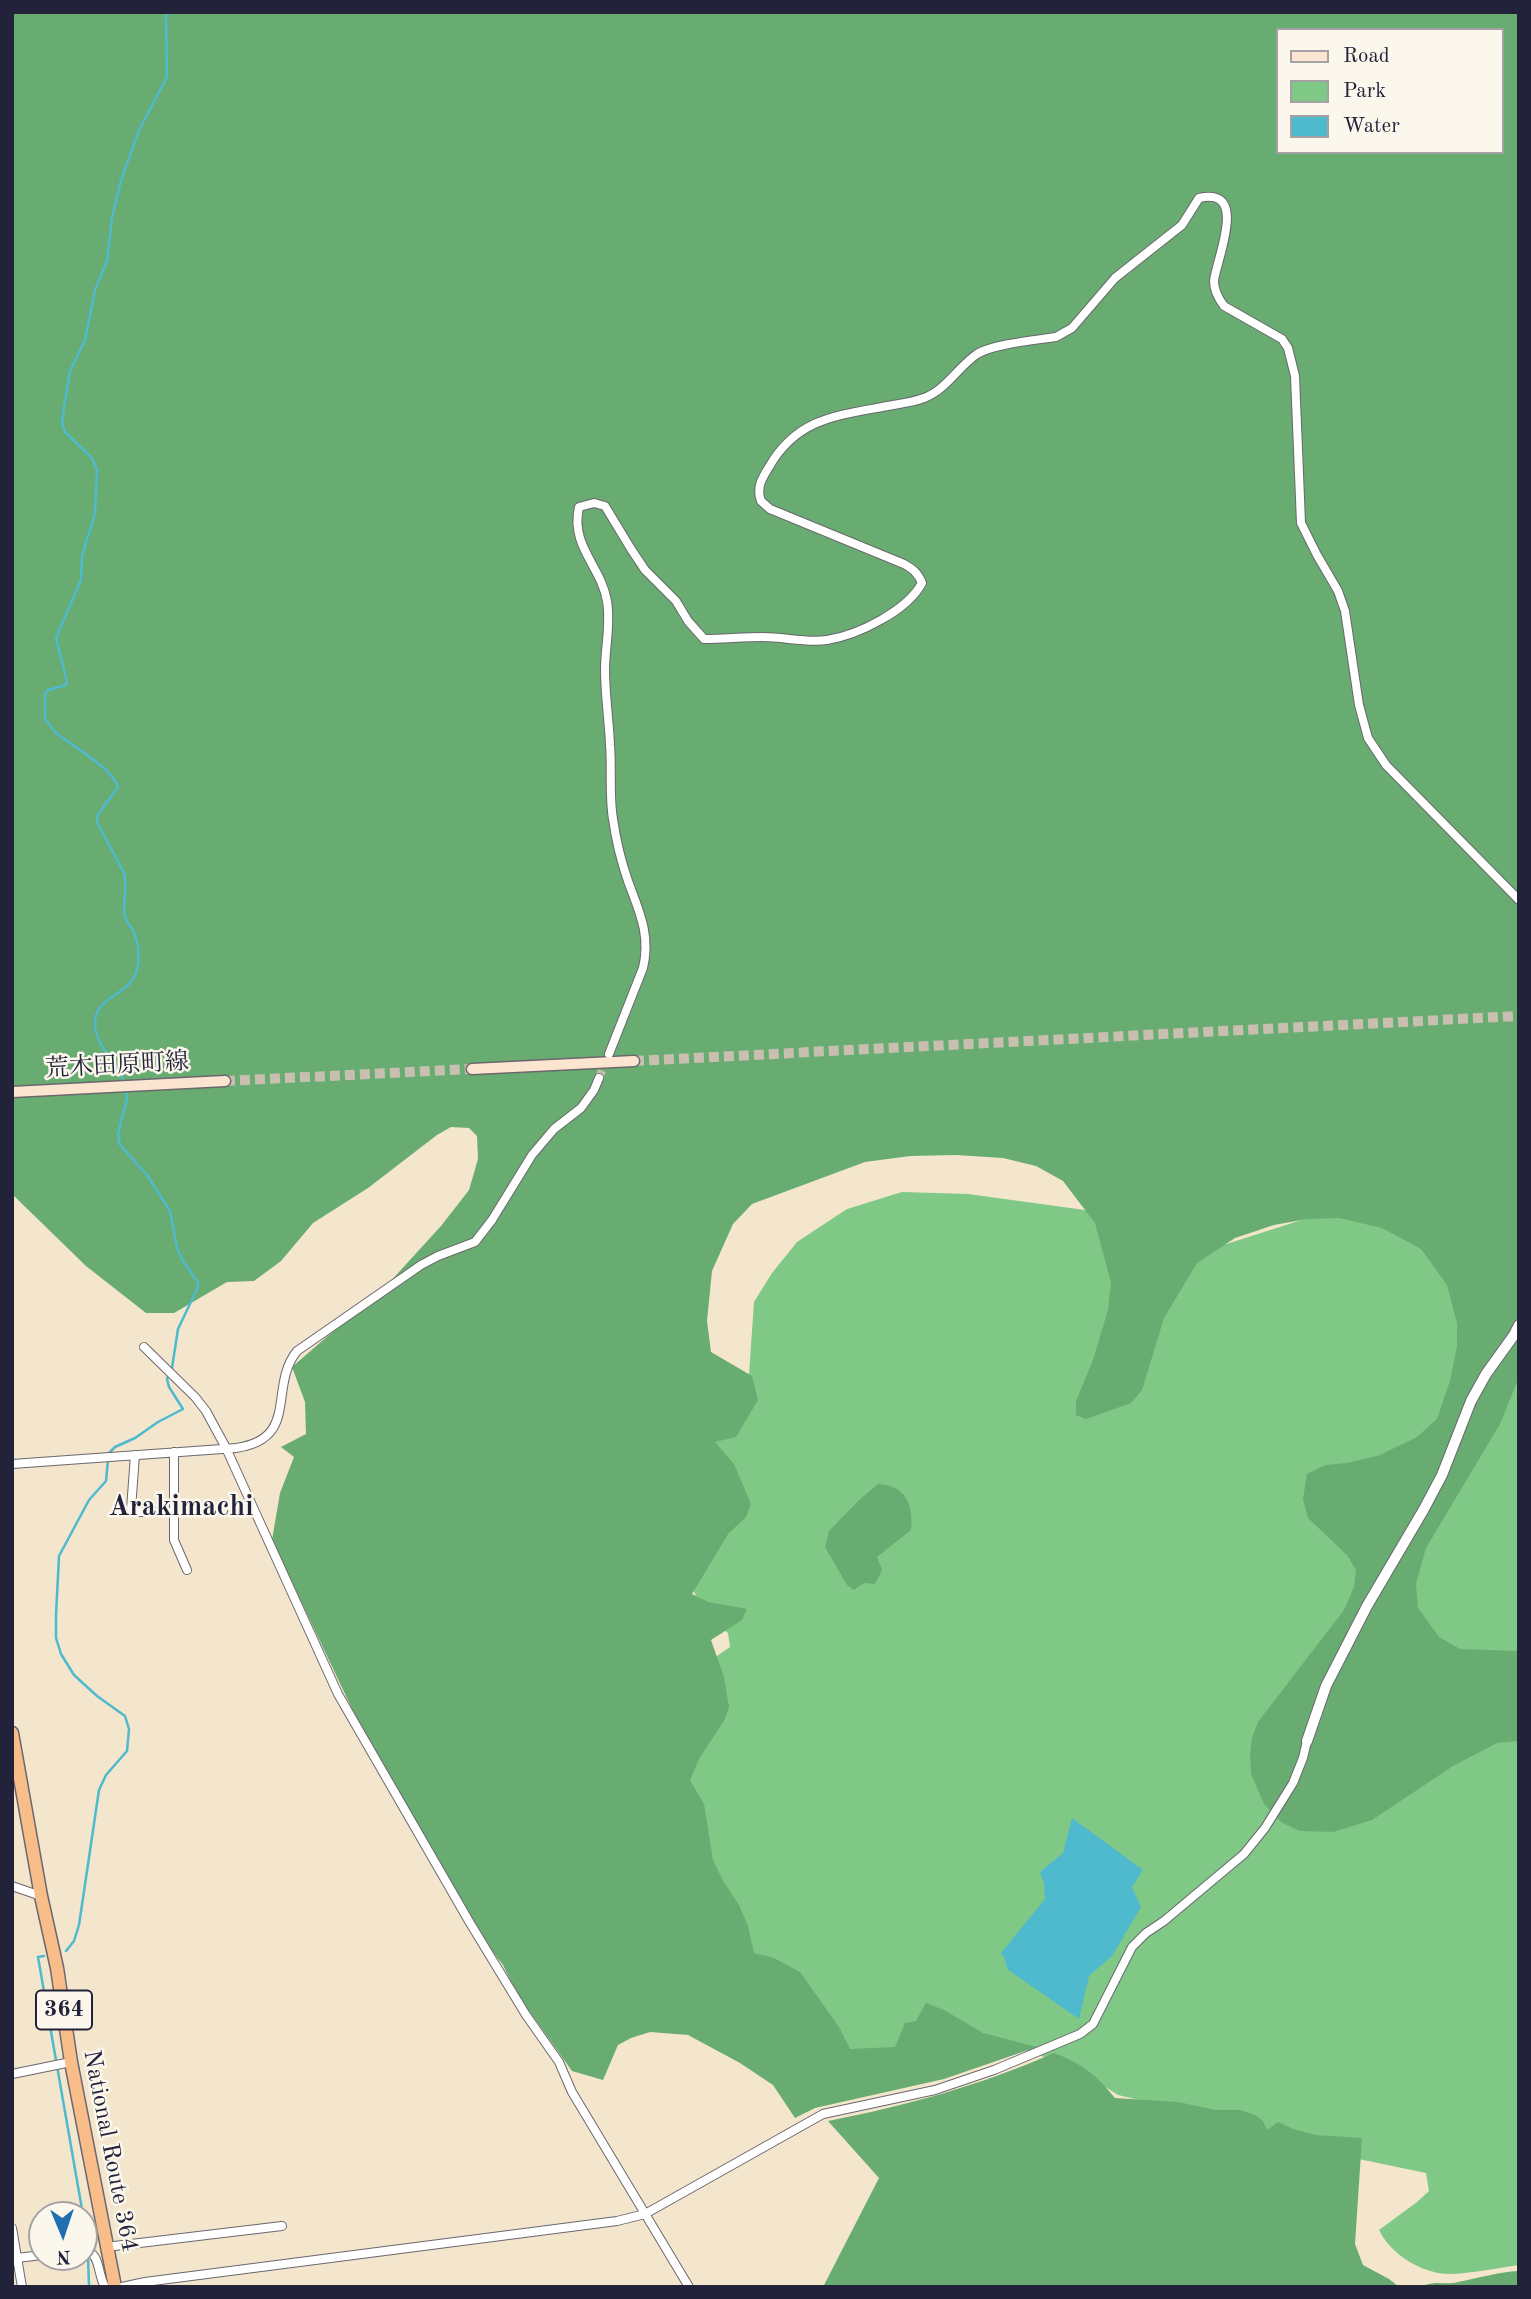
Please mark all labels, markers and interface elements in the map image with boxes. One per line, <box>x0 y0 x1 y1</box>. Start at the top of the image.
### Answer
legend <box>1276 28 1503 154</box>
text: Road <box>1343 46 1390 67</box>
text: Park <box>1343 81 1386 102</box>
text: Water <box>1343 116 1400 137</box>
street label: 荒木田原町線 <box>44 1048 190 1084</box>
district label: Arakimachi <box>108 1491 254 1525</box>
road number: 364 <box>36 1991 92 2030</box>
street label: National Route 364 <box>76 2048 144 2254</box>
north arrow <box>28 2201 98 2271</box>
text: N <box>56 2246 71 2265</box>

